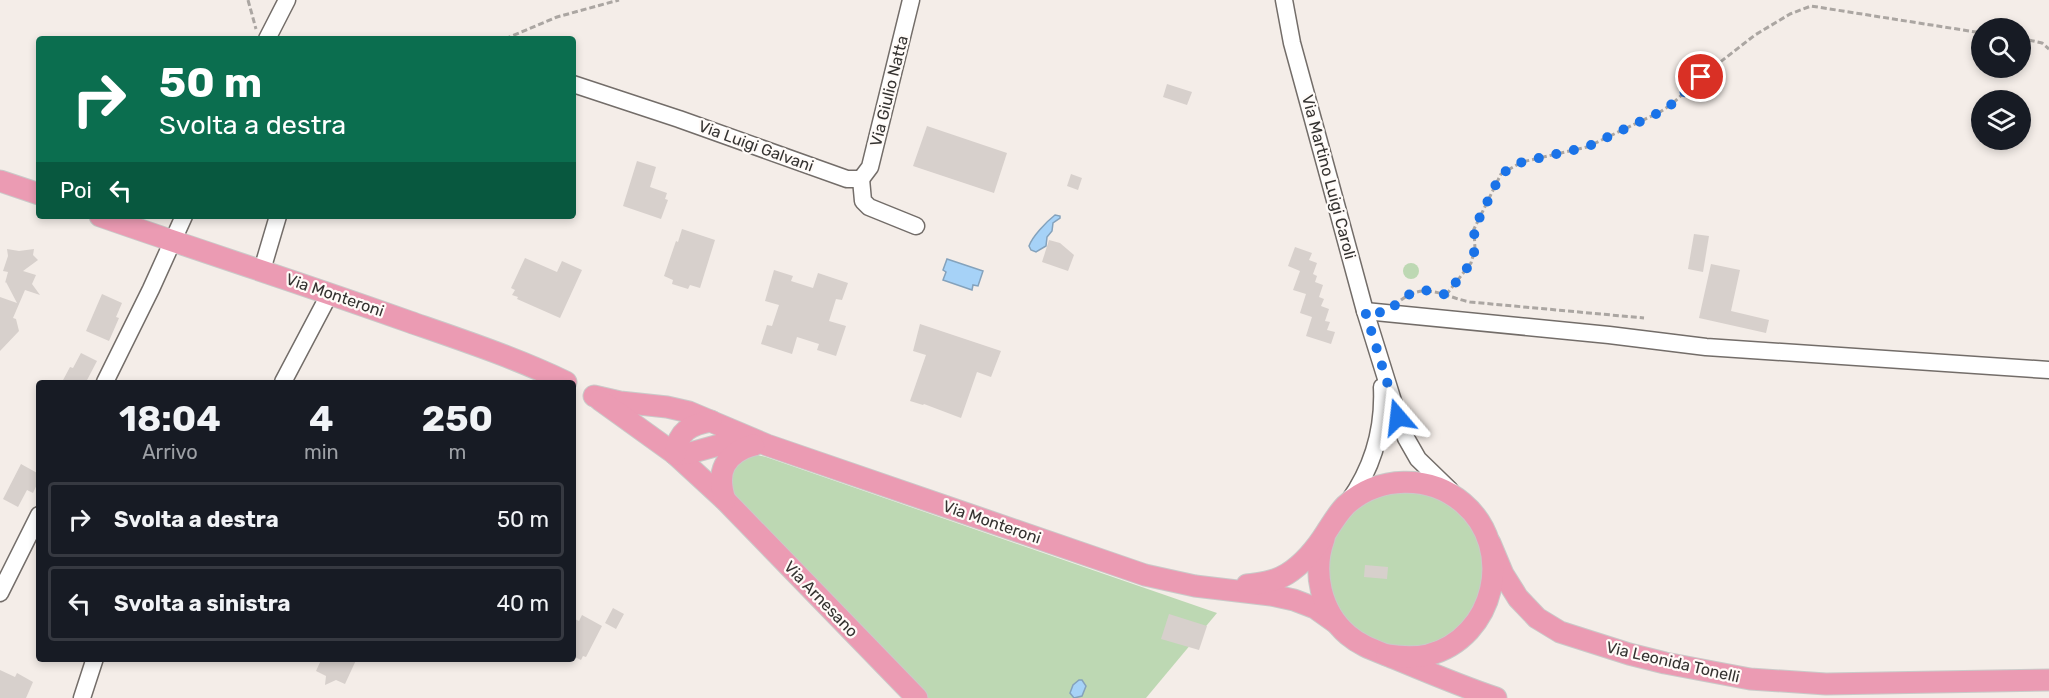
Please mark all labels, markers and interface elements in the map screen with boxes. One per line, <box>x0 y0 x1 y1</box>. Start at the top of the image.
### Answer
map controls <box>1971 18 2031 150</box>
button: search <box>1971 18 2031 78</box>
street label: Via Giulio Natta <box>866 34 912 148</box>
pin <box>1675 51 1726 102</box>
text: 50 m <box>159 58 262 108</box>
icon: right <box>60 60 138 138</box>
icon: arrive <box>1684 60 1717 93</box>
button: layers <box>1971 90 2031 150</box>
street label: Via Martino Luigi Caroli <box>1298 93 1360 261</box>
text: Svolta a destra <box>159 109 346 141</box>
street label: Via Luigi Galvani <box>696 116 816 176</box>
icon: left <box>104 174 137 207</box>
text: Poi <box>60 177 92 204</box>
street label: Via Monteroni <box>283 269 387 321</box>
position arrow <box>1366 385 1430 449</box>
text: 18:04 <box>119 397 221 440</box>
text: 4 <box>309 397 334 440</box>
text: 250 <box>422 397 493 440</box>
text: Arrivo <box>142 440 198 464</box>
text: min <box>304 440 339 464</box>
text: m <box>448 440 466 464</box>
street label: Via Monteroni <box>940 496 1044 548</box>
icon: right <box>63 503 96 536</box>
text: Svolta a destra <box>114 506 279 533</box>
text: 50 m <box>497 506 549 533</box>
street label: Via Arnesano <box>780 557 862 641</box>
icon: left <box>63 587 96 620</box>
text: Svolta a sinistra <box>114 590 291 617</box>
text: 40 m <box>496 590 549 617</box>
street label: Via Leonida Tonelli <box>1604 637 1742 687</box>

